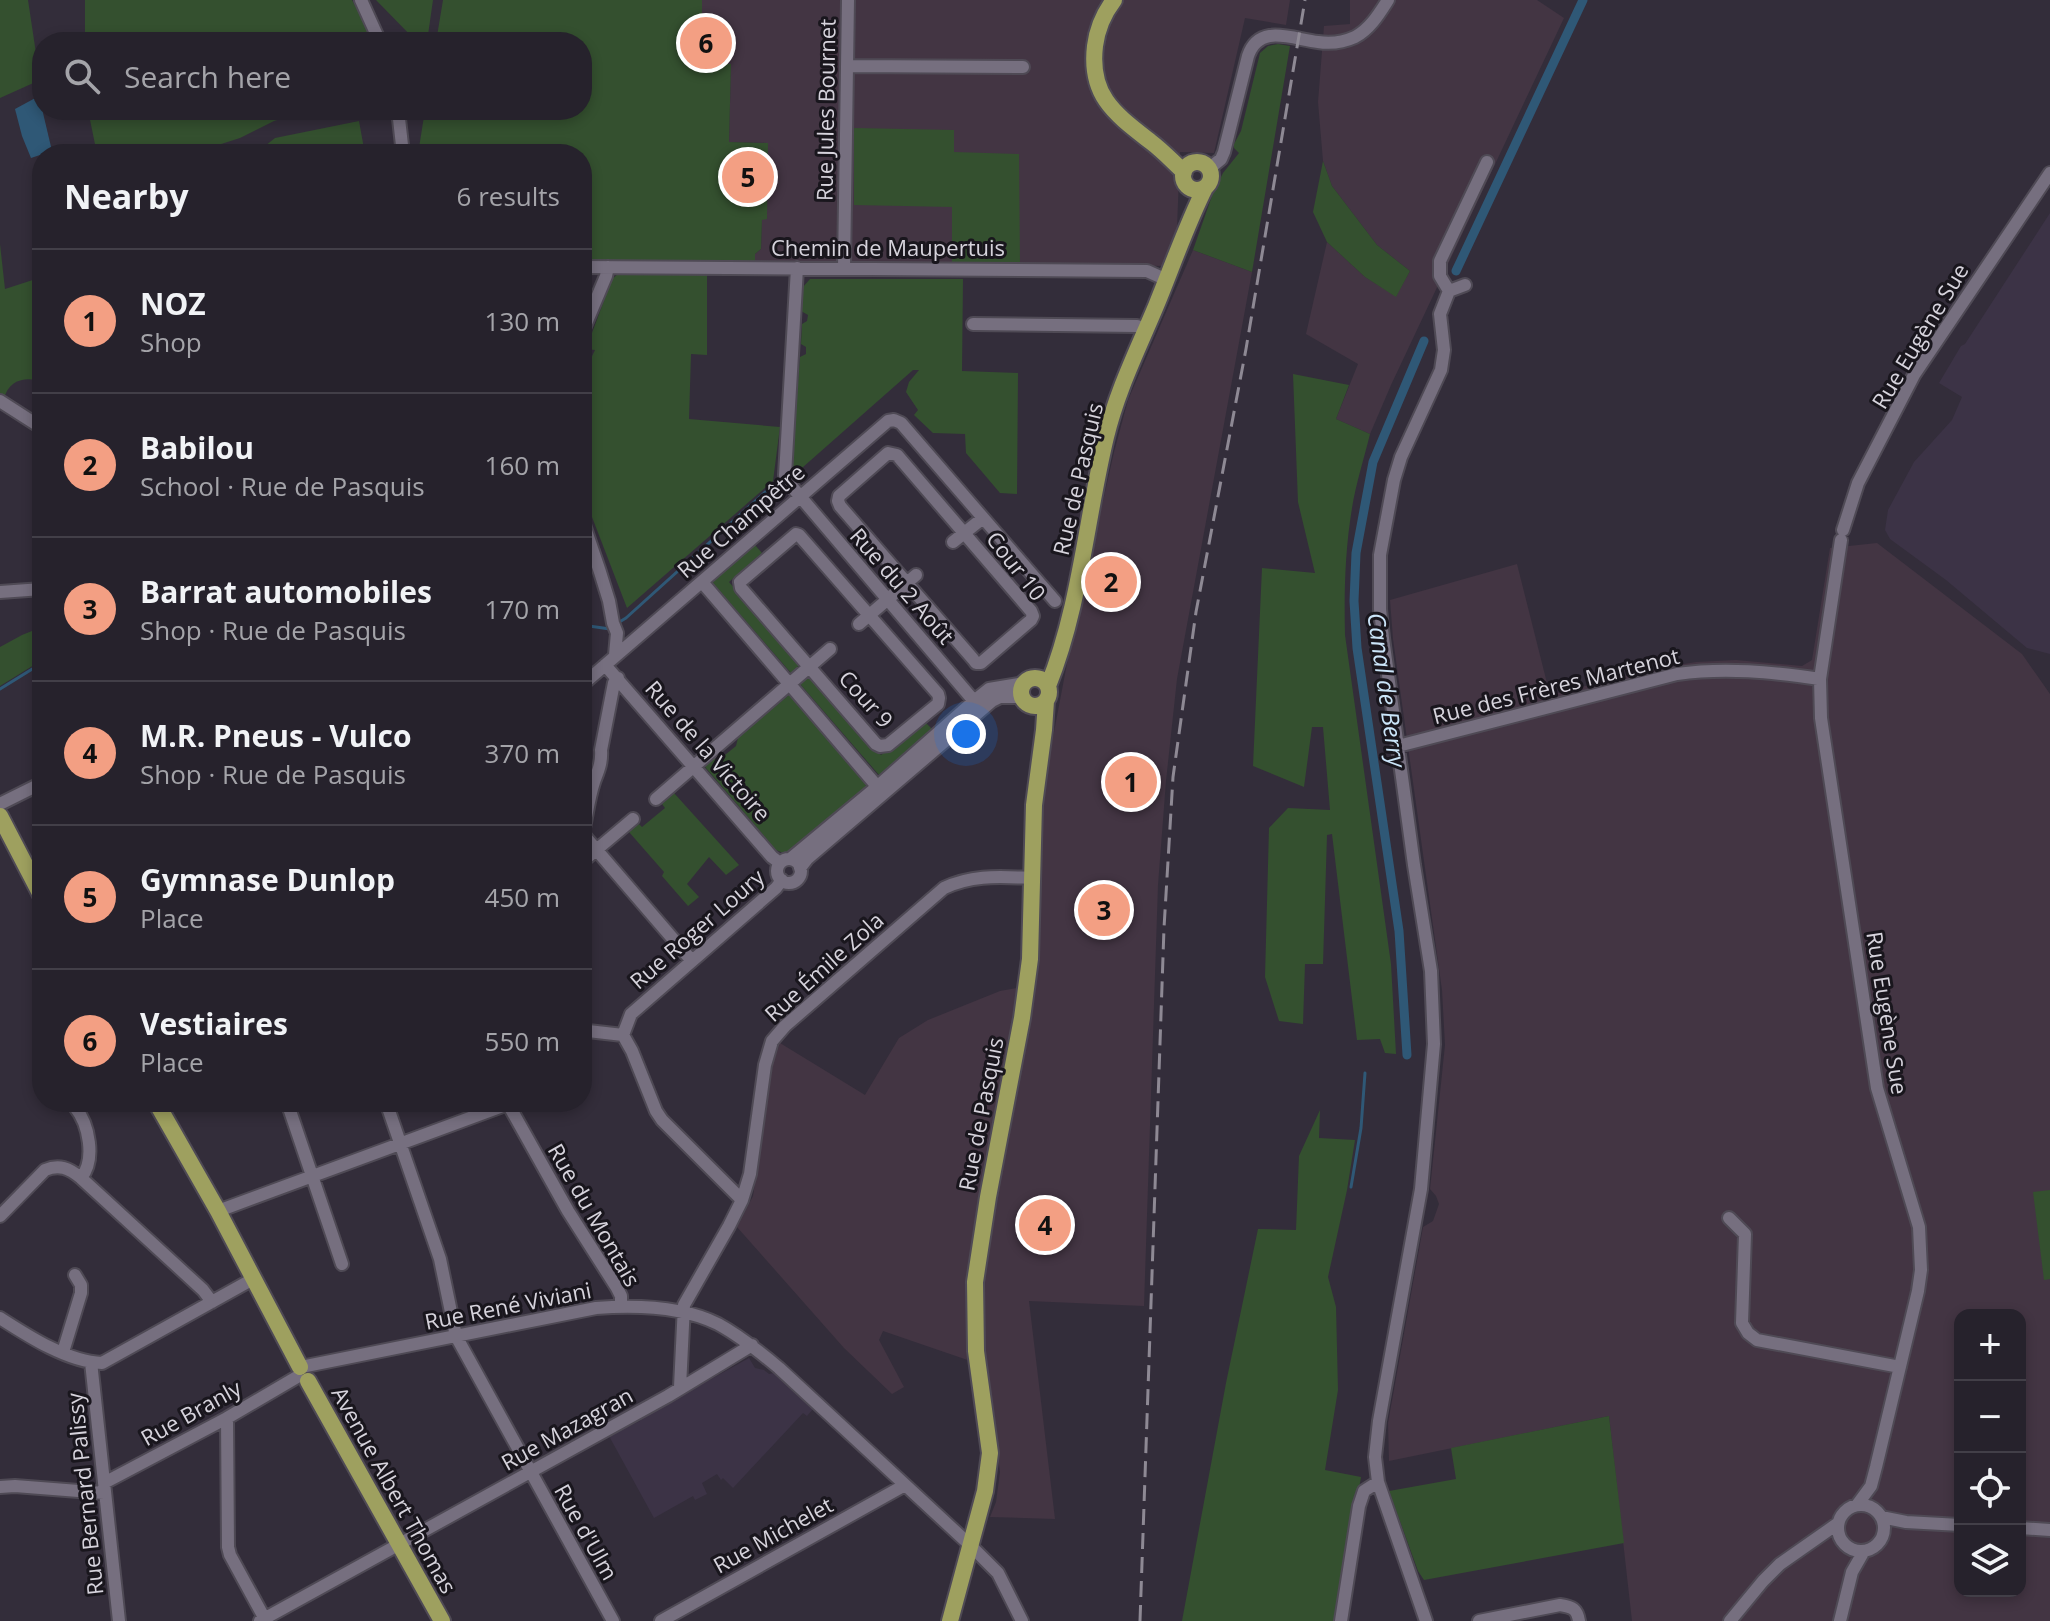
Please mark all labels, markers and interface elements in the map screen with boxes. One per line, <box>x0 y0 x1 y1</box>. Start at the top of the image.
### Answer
pin: 6 <box>680 13 732 73</box>
street label: Rue Jules Bournet <box>808 18 842 201</box>
search box <box>32 32 592 120</box>
icon: search <box>60 54 104 98</box>
text: Search here <box>124 56 291 97</box>
pin: 5 <box>722 147 774 207</box>
text: Nearby <box>64 173 189 219</box>
text: 6 results <box>457 178 560 214</box>
street label: Chemin de Maupertuis <box>771 232 1005 262</box>
street label: Rue Eugène Sue <box>1864 257 1974 414</box>
text: NOZ <box>140 283 206 324</box>
text: 1 <box>83 303 97 339</box>
text: 130 m <box>485 303 560 339</box>
text: Shop <box>140 324 202 360</box>
street label: Rue de Pasquis <box>1045 400 1109 558</box>
text: Babilou <box>140 427 254 468</box>
text: 2 <box>83 447 97 483</box>
text: 160 m <box>485 447 560 483</box>
street label: Rue Champêtre <box>670 456 811 584</box>
text: School · Rue de Pasquis <box>140 468 425 504</box>
street label: Rue du 2 Août <box>844 521 962 650</box>
street label: Cour 10 <box>980 524 1053 606</box>
pin: 2 <box>1085 552 1137 612</box>
text: Barrat automobiles <box>140 571 432 612</box>
text: 3 <box>83 591 97 627</box>
text: 170 m <box>485 591 560 627</box>
water label: Canal de Berry <box>1360 610 1415 771</box>
text: Shop · Rue de Pasquis <box>140 612 406 648</box>
street label: Rue des Frères Martenot <box>1429 640 1682 730</box>
street label: Cour 9 <box>833 663 901 734</box>
street label: Rue de la Victoire <box>639 674 778 827</box>
your location <box>946 714 986 754</box>
text: M.R. Pneus - Vulco <box>140 715 412 756</box>
text: 4 <box>83 735 97 771</box>
text: 370 m <box>485 735 560 771</box>
pin: 1 <box>1105 752 1157 812</box>
text: Shop · Rue de Pasquis <box>140 756 406 792</box>
text: Gymnase Dunlop <box>140 859 395 900</box>
street label: Rue Roger Loury <box>623 861 771 995</box>
text: 5 <box>83 879 97 915</box>
text: 450 m <box>485 879 560 915</box>
pin: 3 <box>1078 880 1130 940</box>
text: Place <box>140 900 204 936</box>
street label: Rue Émile Zola <box>757 905 889 1028</box>
street label: Rue Eugène Sue <box>1860 929 1916 1096</box>
text: Vestiaires <box>140 1003 288 1044</box>
text: 6 <box>83 1023 97 1059</box>
text: 550 m <box>485 1023 560 1059</box>
street label: Rue de Pasquis <box>950 1035 1010 1193</box>
text: Place <box>140 1044 204 1080</box>
street label: Rue du Montais <box>542 1138 648 1291</box>
pin: 4 <box>1019 1195 1071 1255</box>
street label: Rue René Viviani <box>422 1274 594 1336</box>
map controls <box>1954 1309 2026 1597</box>
button: + <box>1954 1309 2026 1381</box>
street label: Rue Branly <box>135 1372 247 1452</box>
street label: Rue Mazagran <box>495 1380 638 1477</box>
street label: Avenue Albert Thomas <box>326 1381 464 1598</box>
button: − <box>1954 1381 2026 1453</box>
street label: Rue Bernard Palissy <box>58 1391 110 1597</box>
button: locate <box>1954 1453 2026 1525</box>
street label: Rue d'Ulm <box>548 1478 626 1585</box>
street label: Rue Michelet <box>707 1489 838 1579</box>
button: layers <box>1954 1525 2026 1597</box>

